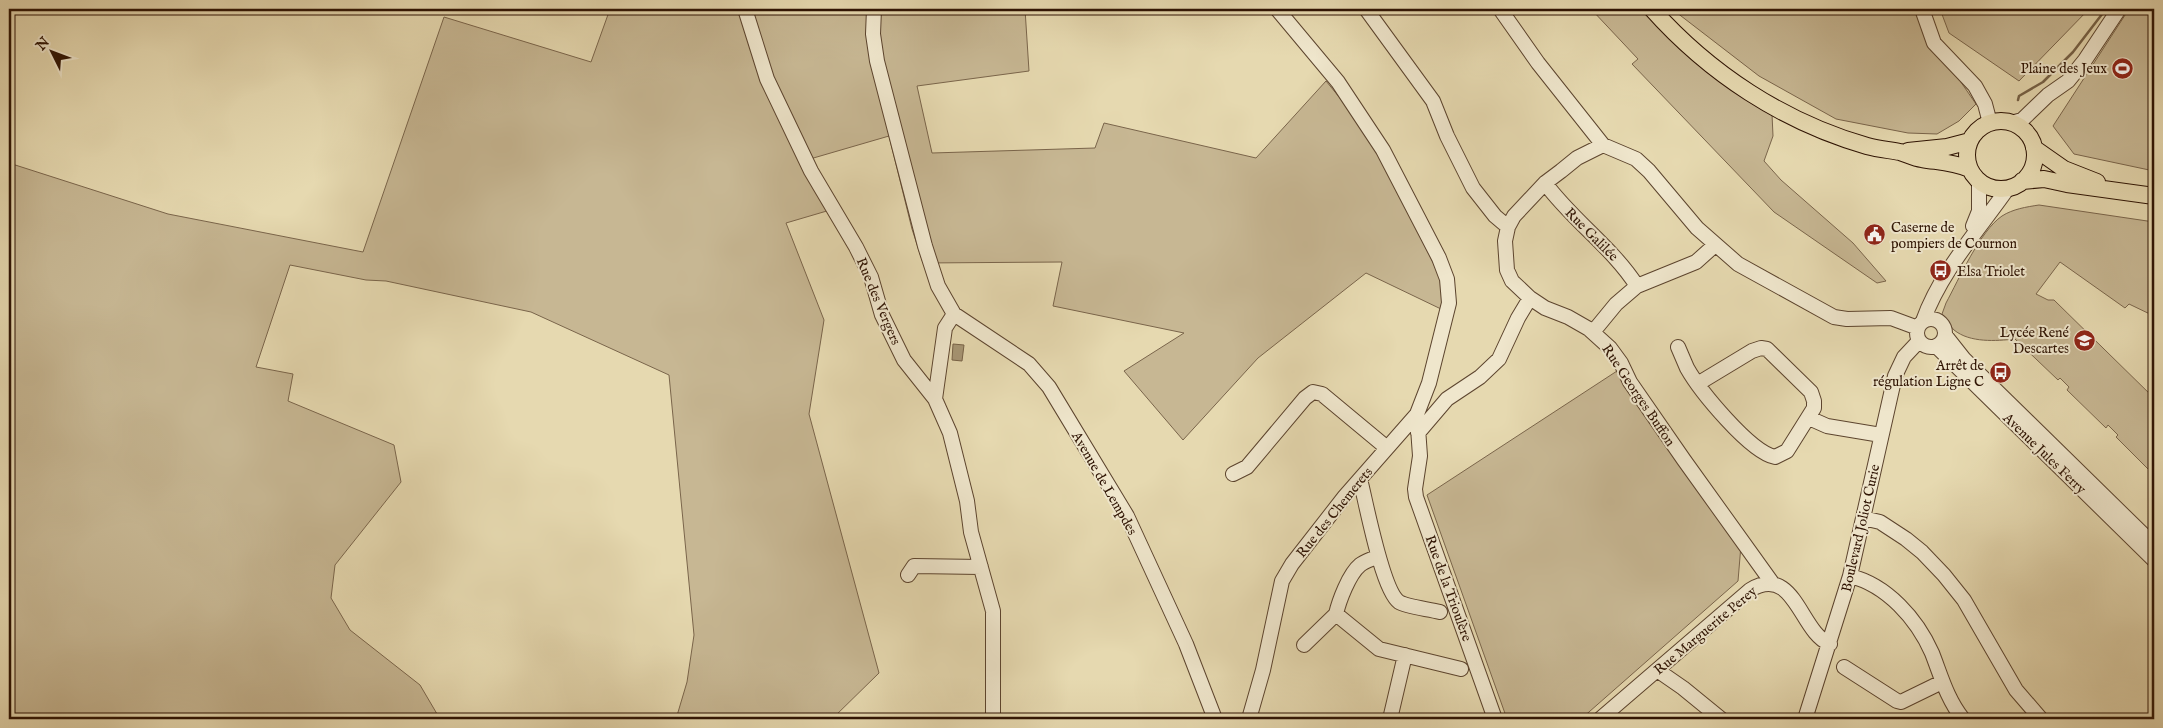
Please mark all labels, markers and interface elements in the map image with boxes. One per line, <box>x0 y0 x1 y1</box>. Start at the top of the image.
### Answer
north arrow <box>28 28 78 78</box>
text: N <box>32 33 54 55</box>
sports icon: Plaine des Jeux <box>2111 56 2135 80</box>
place label: Plaine des Jeux <box>2021 60 2107 78</box>
street label: Rue Galilée <box>1561 204 1622 266</box>
place label: Caserne de pompiers de Cournon <box>1891 219 2018 253</box>
public building icon: Caserne de pompiers de Cournon <box>1863 223 1887 247</box>
street label: Rue des Vergers <box>852 255 905 348</box>
bus stop icon: Elsa Triolet <box>1929 259 1953 283</box>
place label: Elsa Triolet <box>1957 263 2025 281</box>
place label: Lycée René Descartes <box>2000 324 2070 358</box>
school or university icon: Lycée René Descartes <box>2073 328 2097 352</box>
street label: Rue Georges Buffon <box>1597 341 1679 451</box>
place label: Arrêt de régulation Ligne C <box>1873 357 1985 391</box>
bus stop icon: Arrêt de régulation Ligne C <box>1988 361 2012 385</box>
street label: Avenue Jules Ferry <box>1998 409 2090 498</box>
street label: Avenue de Lempdes <box>1067 428 1141 539</box>
street label: Boulevard Joliot Curie <box>1838 462 1885 594</box>
street label: Rue des Chemerets <box>1293 464 1377 562</box>
street label: Rue de la Trioulère <box>1421 533 1476 644</box>
street label: Rue Marguerite Perey <box>1650 582 1761 679</box>

